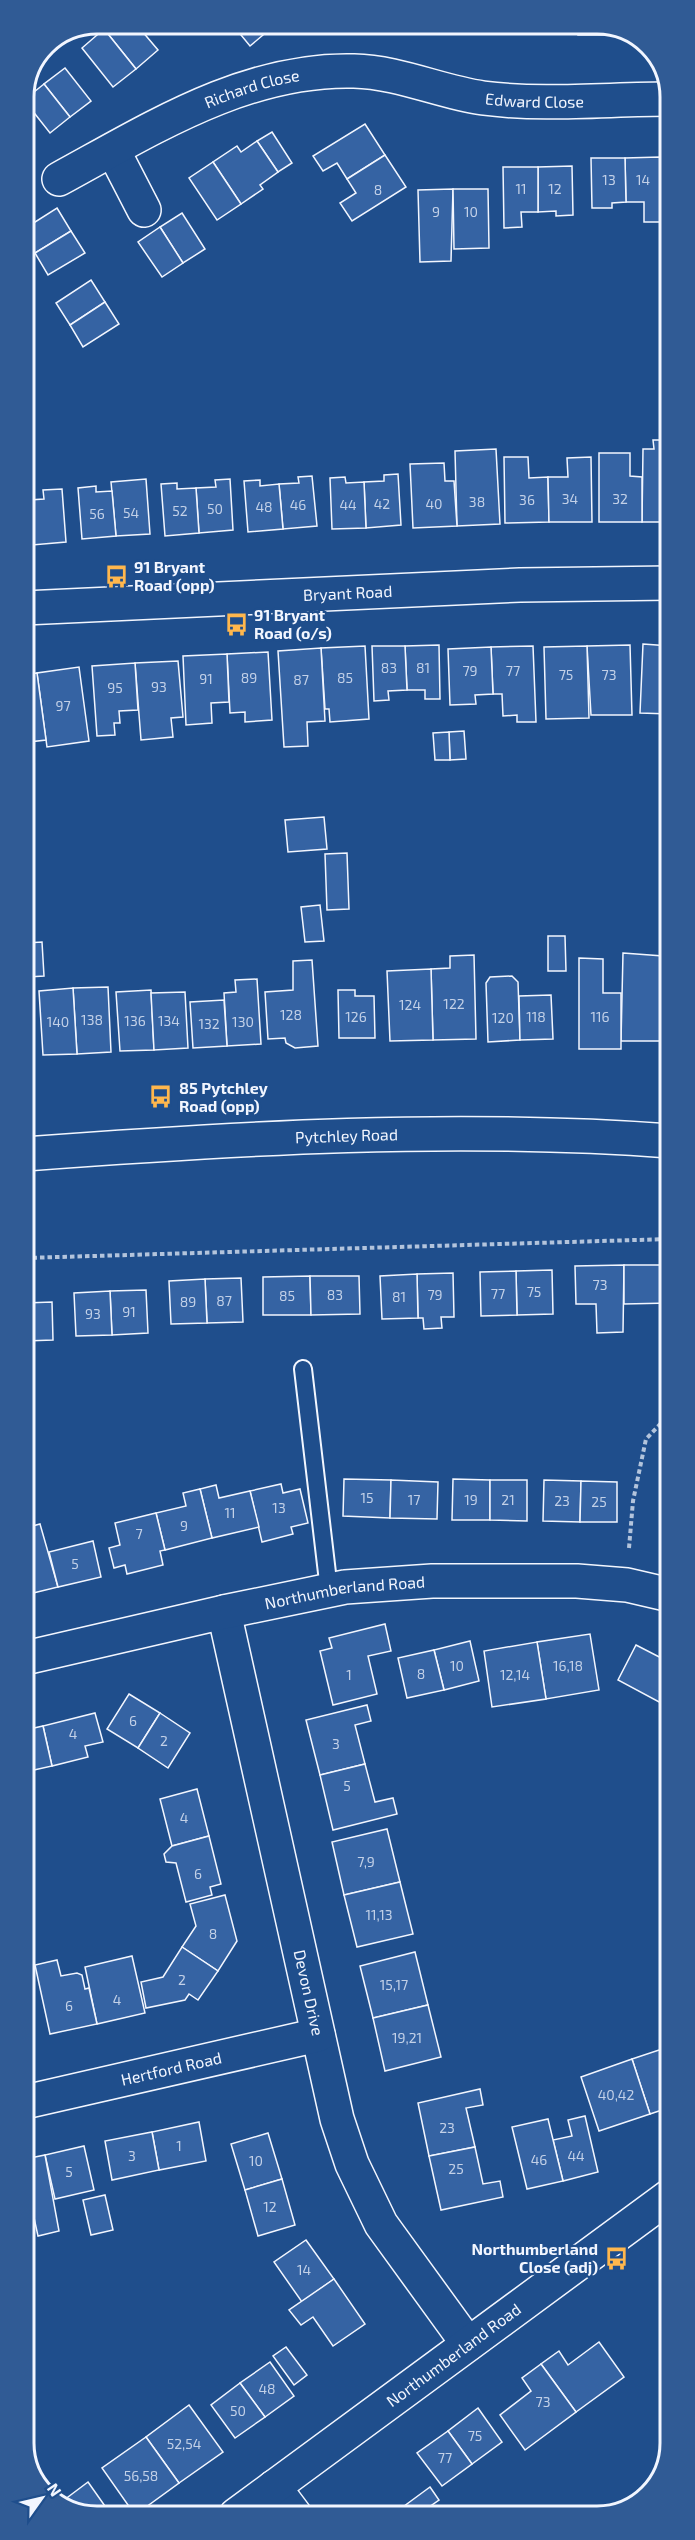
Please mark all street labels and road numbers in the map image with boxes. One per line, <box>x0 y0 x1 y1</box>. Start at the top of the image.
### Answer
street label: Richard Close <box>201 65 301 111</box>
street label: Edward Close <box>484 88 584 111</box>
street label: Bryant Road <box>303 581 393 604</box>
street label: Pytchley Road <box>295 1124 398 1146</box>
street label: Northumberland Road <box>263 1572 426 1612</box>
street label: Devon Drive <box>291 1948 328 2037</box>
street label: Hertford Road <box>119 2047 223 2089</box>
street label: Northumberland Road <box>382 2299 524 2410</box>

